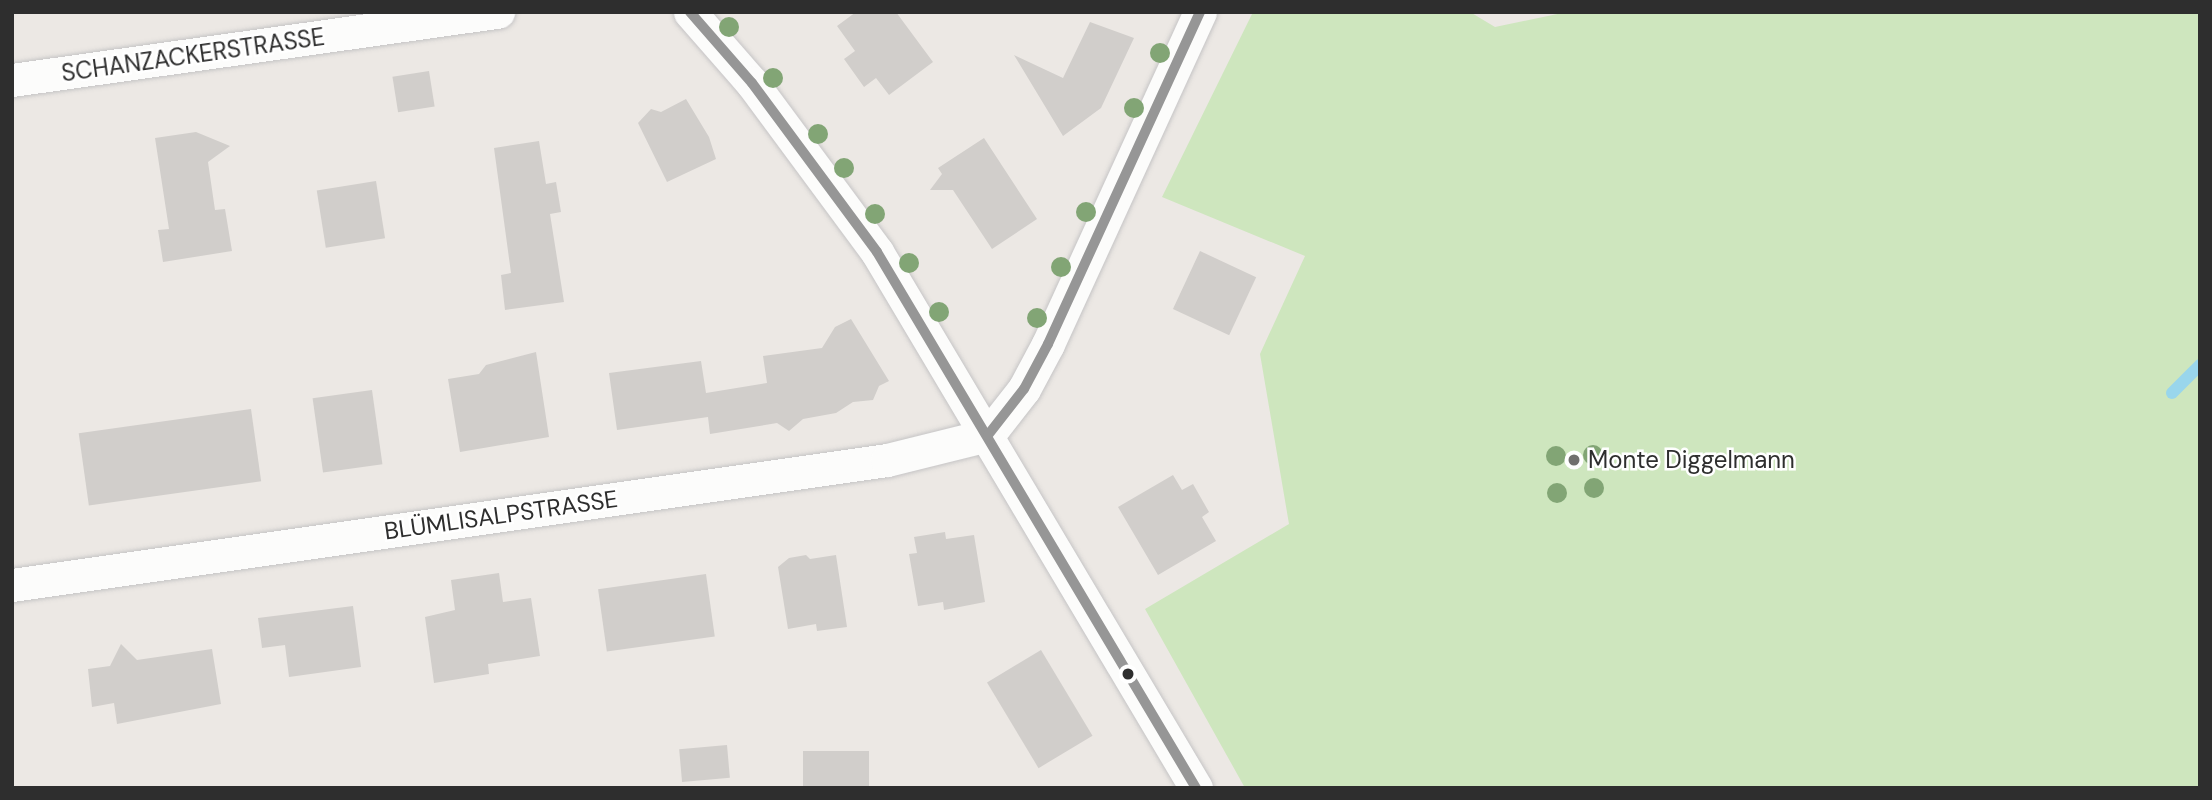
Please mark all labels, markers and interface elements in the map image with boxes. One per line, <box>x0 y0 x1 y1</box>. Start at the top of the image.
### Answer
street label: SCHANZACKERSTRASSE <box>60 22 326 88</box>
place label: Monte Diggelmann <box>1588 446 1795 474</box>
marker: Monte Diggelmann <box>1566 452 1582 468</box>
street label: BLÜMLISALPSTRASSE <box>382 484 620 546</box>
unlabelled marker <box>1121 667 1135 681</box>

